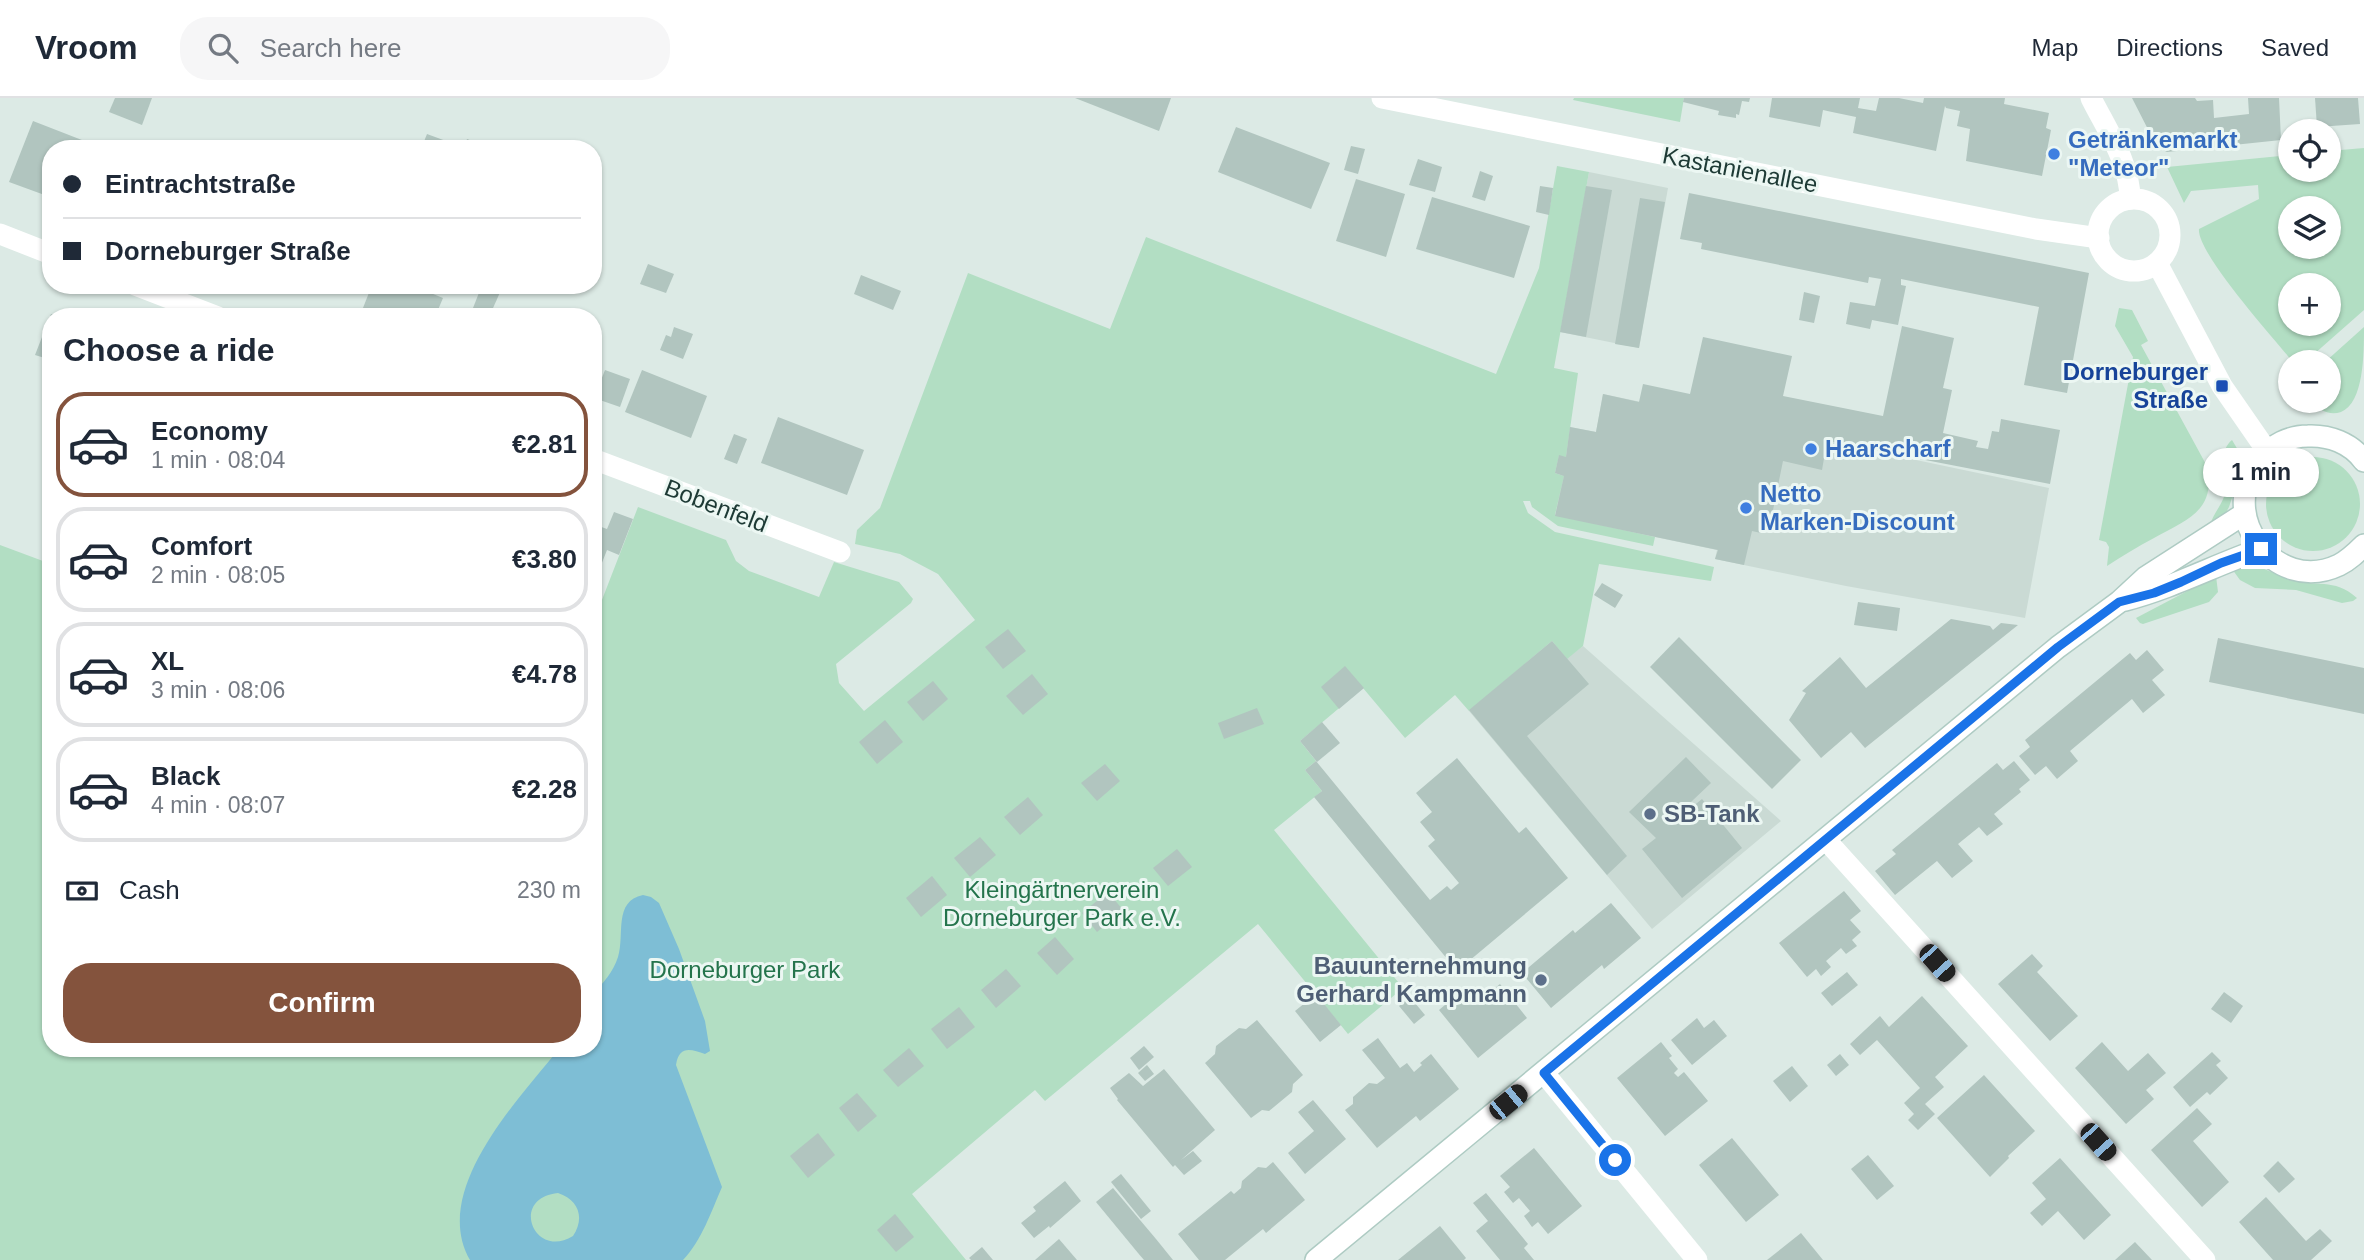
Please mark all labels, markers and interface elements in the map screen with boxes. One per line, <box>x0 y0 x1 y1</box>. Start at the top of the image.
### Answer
search box <box>180 17 670 80</box>
text: Vroom <box>35 29 138 66</box>
icon: search <box>204 29 242 67</box>
text: Search here <box>260 33 401 63</box>
text: Map <box>2032 34 2078 61</box>
text: Directions <box>2116 34 2223 61</box>
text: Saved <box>2261 34 2329 61</box>
map controls <box>2278 119 2341 413</box>
button: locate <box>2278 119 2341 182</box>
place label: Getränkemarkt "Meteor" <box>2068 126 2237 181</box>
street label: Kastanienallee <box>1660 141 1820 198</box>
marker: Getränkemarkt "Meteor" <box>2046 146 2062 162</box>
text: Eintrachtstraße <box>105 169 296 199</box>
button: layers <box>2278 196 2341 259</box>
text: Dorneburger Straße <box>105 236 351 266</box>
button: + <box>2278 273 2341 336</box>
text: Choose a ride <box>63 332 275 368</box>
button: − <box>2278 350 2341 413</box>
place label: Dorneburger Straße <box>2063 358 2208 413</box>
marker: Dorneburger Straße <box>2214 378 2230 394</box>
icon: car <box>67 413 130 476</box>
text: Economy <box>151 416 268 446</box>
text: €2.81 <box>512 429 577 459</box>
place label: Haarscharf <box>1825 435 1951 462</box>
marker: Haarscharf <box>1803 441 1819 457</box>
text: 1 min · 08:04 <box>151 447 285 473</box>
callout: 1 min <box>2203 448 2319 496</box>
text: 1 min <box>2231 459 2291 485</box>
street label: Bobenfeld <box>661 474 771 538</box>
place label: Netto Marken-Discount <box>1760 480 1955 535</box>
marker: Netto Marken-Discount <box>1738 500 1754 516</box>
icon: car <box>67 528 130 591</box>
text: Comfort <box>151 531 252 561</box>
route end <box>2245 533 2277 565</box>
text: €3.80 <box>512 544 577 574</box>
text: 2 min · 08:05 <box>151 562 285 588</box>
icon: car <box>67 643 130 706</box>
text: XL <box>151 646 184 676</box>
text: €4.78 <box>512 659 577 689</box>
text: 3 min · 08:06 <box>151 677 285 703</box>
icon: car <box>67 758 130 821</box>
text: Black <box>151 761 220 791</box>
text: €2.28 <box>512 774 577 804</box>
text: 4 min · 08:07 <box>151 792 285 818</box>
place label: SB-Tank <box>1664 800 1760 827</box>
marker: SB-Tank <box>1642 806 1658 822</box>
icon: cash <box>63 872 101 910</box>
text: Cash <box>119 875 180 905</box>
park label: Kleingärtnerverein Dorneburger Park e.V. <box>943 876 1181 931</box>
text: 230 m <box>517 877 581 903</box>
car <box>1916 940 1959 986</box>
place label: Bauunternehmung Gerhard Kampmann <box>1296 952 1527 1007</box>
park label: Dorneburger Park <box>650 956 841 983</box>
button: Confirm <box>63 963 581 1043</box>
marker: Bauunternehmung Gerhard Kampmann <box>1533 972 1549 988</box>
car <box>1486 1081 1531 1123</box>
car <box>2077 1119 2120 1165</box>
route start <box>1599 1144 1631 1176</box>

